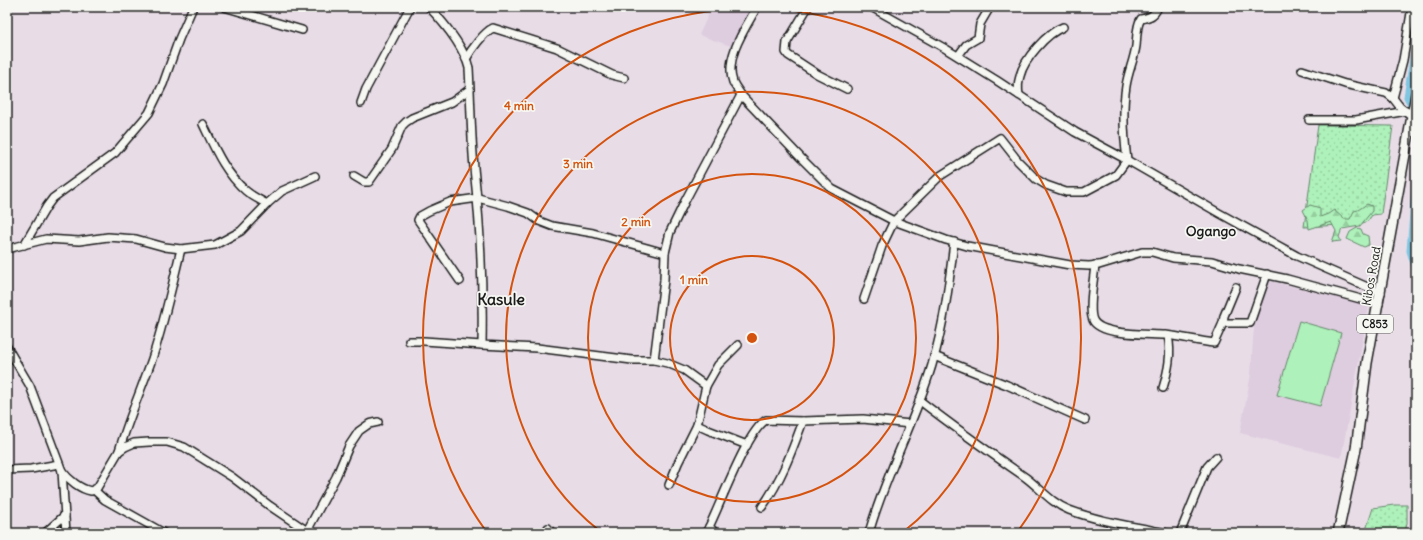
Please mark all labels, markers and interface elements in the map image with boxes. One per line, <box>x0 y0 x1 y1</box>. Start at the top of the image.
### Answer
text: 4 min <box>504 98 534 113</box>
text: 3 min <box>563 156 593 171</box>
text: 2 min <box>621 214 651 229</box>
district label: Ogango <box>1186 222 1236 240</box>
street label: Kibos Road <box>1358 245 1384 307</box>
text: 1 min <box>680 272 708 287</box>
district label: Kasule <box>477 289 525 309</box>
road number: C853 <box>1357 315 1393 333</box>
centre of rings <box>745 331 759 345</box>

